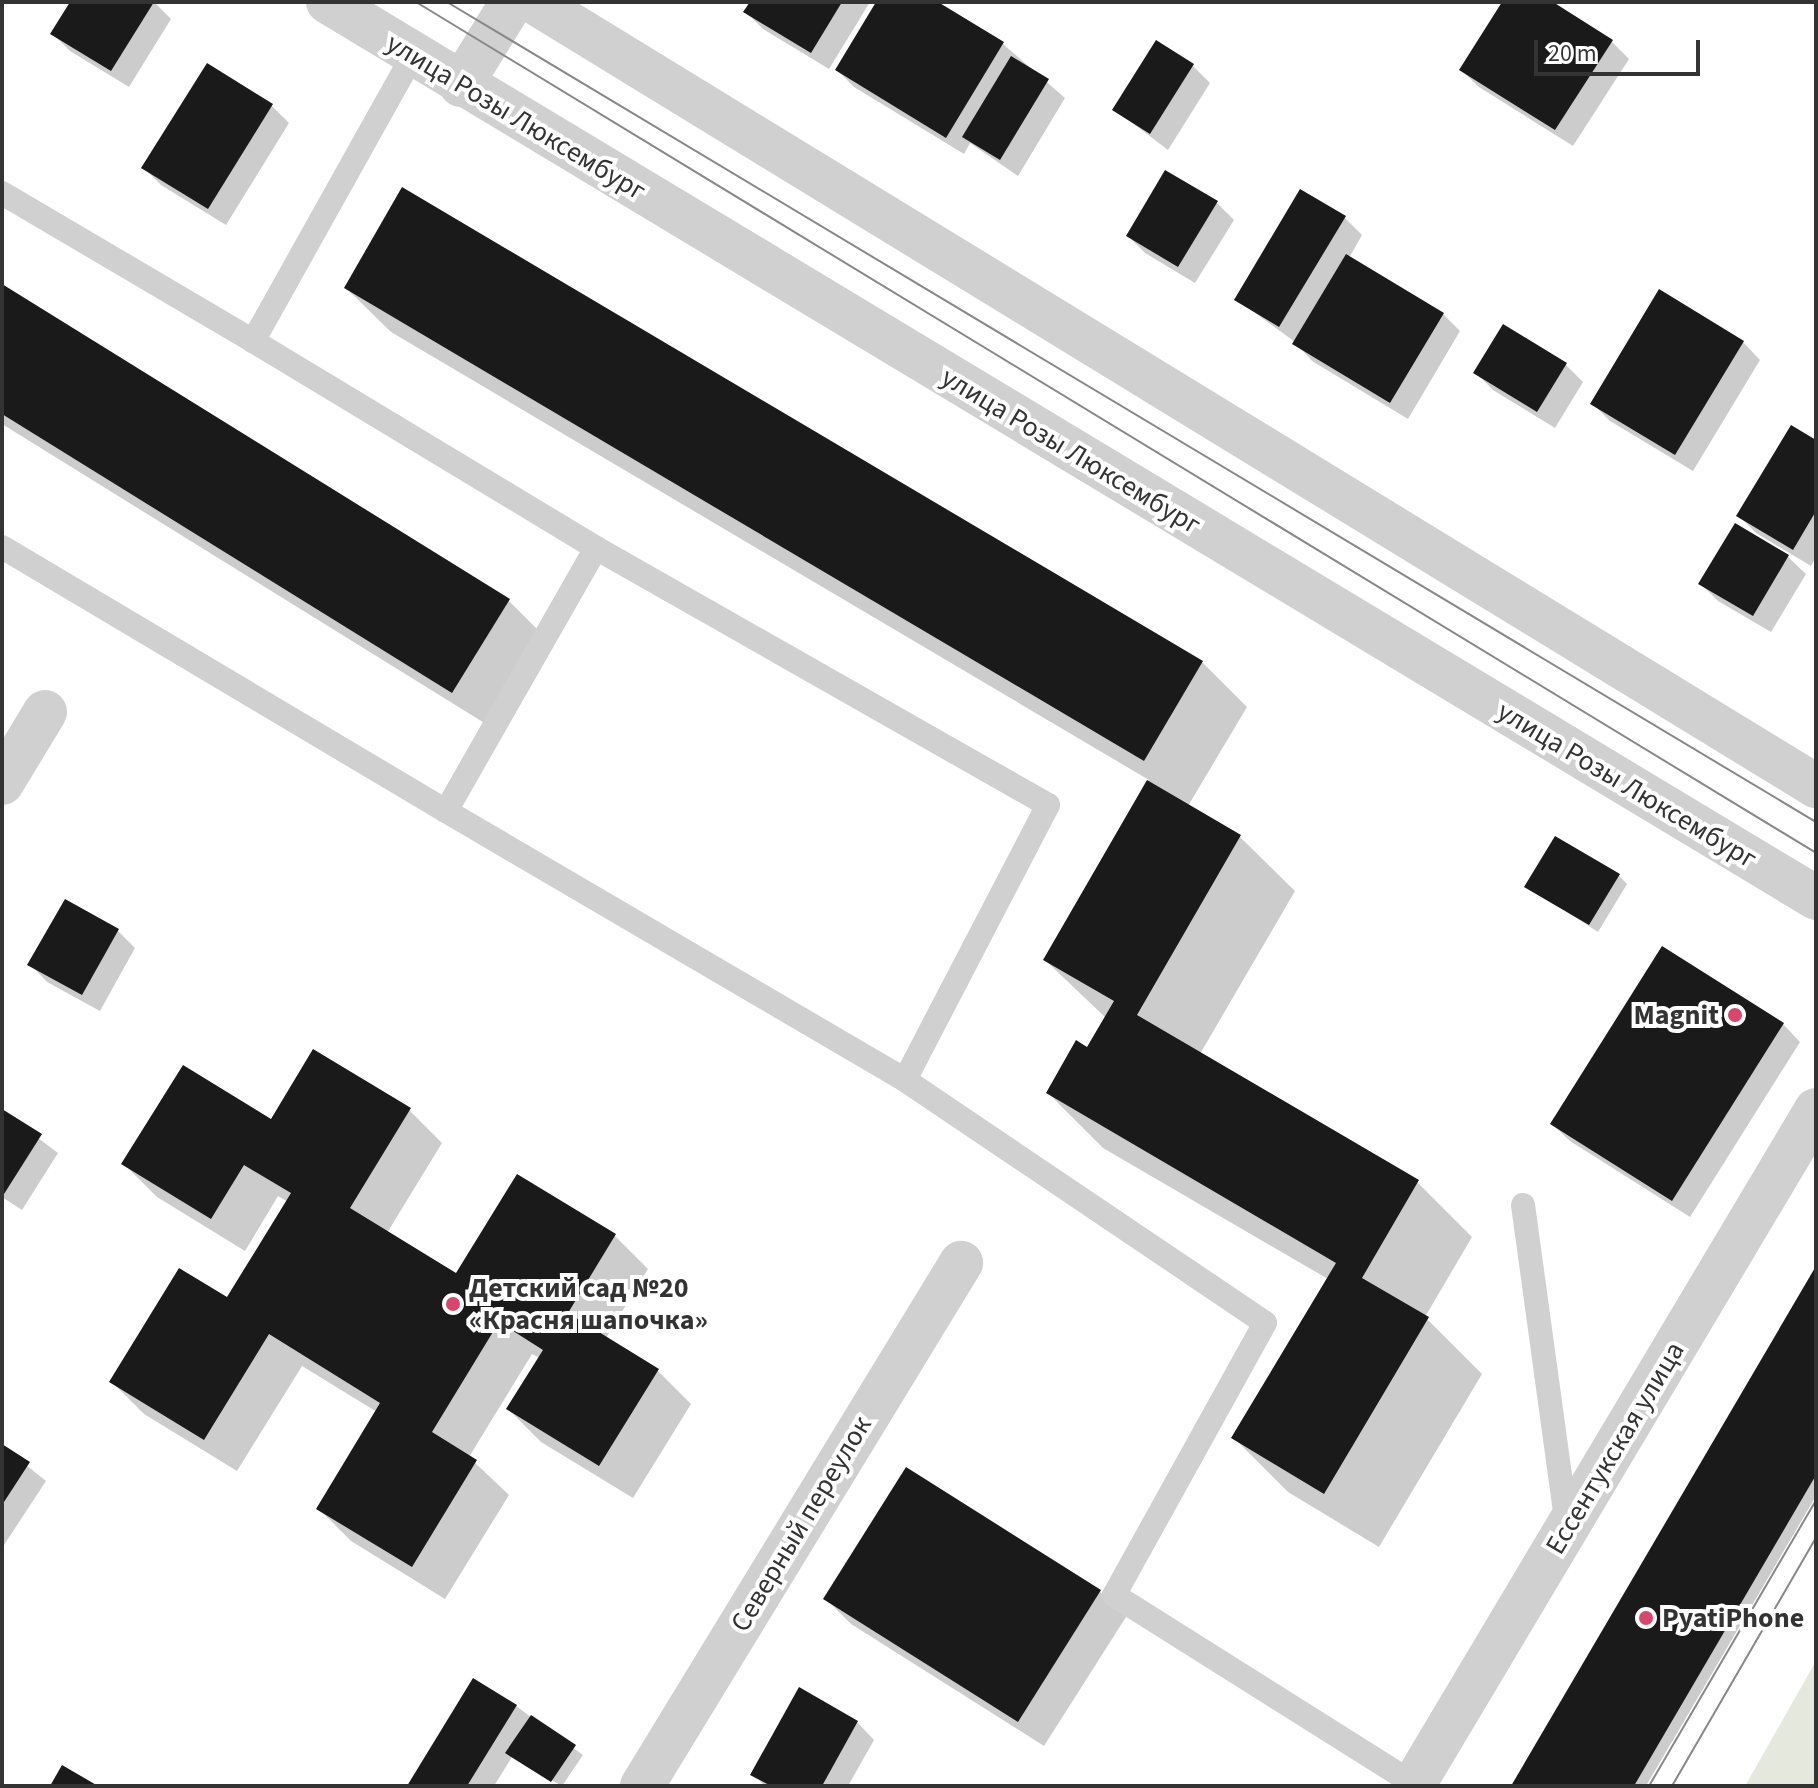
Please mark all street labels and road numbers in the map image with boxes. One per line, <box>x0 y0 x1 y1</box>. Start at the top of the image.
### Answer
street label: улица Розы Люксембург <box>380 26 652 208</box>
street label: улица Розы Люксембург <box>935 360 1207 542</box>
street label: улица Розы Люксембург <box>1491 694 1763 876</box>
street label: Ессентукская улица <box>1538 1336 1692 1560</box>
street label: Северный переулок <box>723 1410 879 1638</box>

